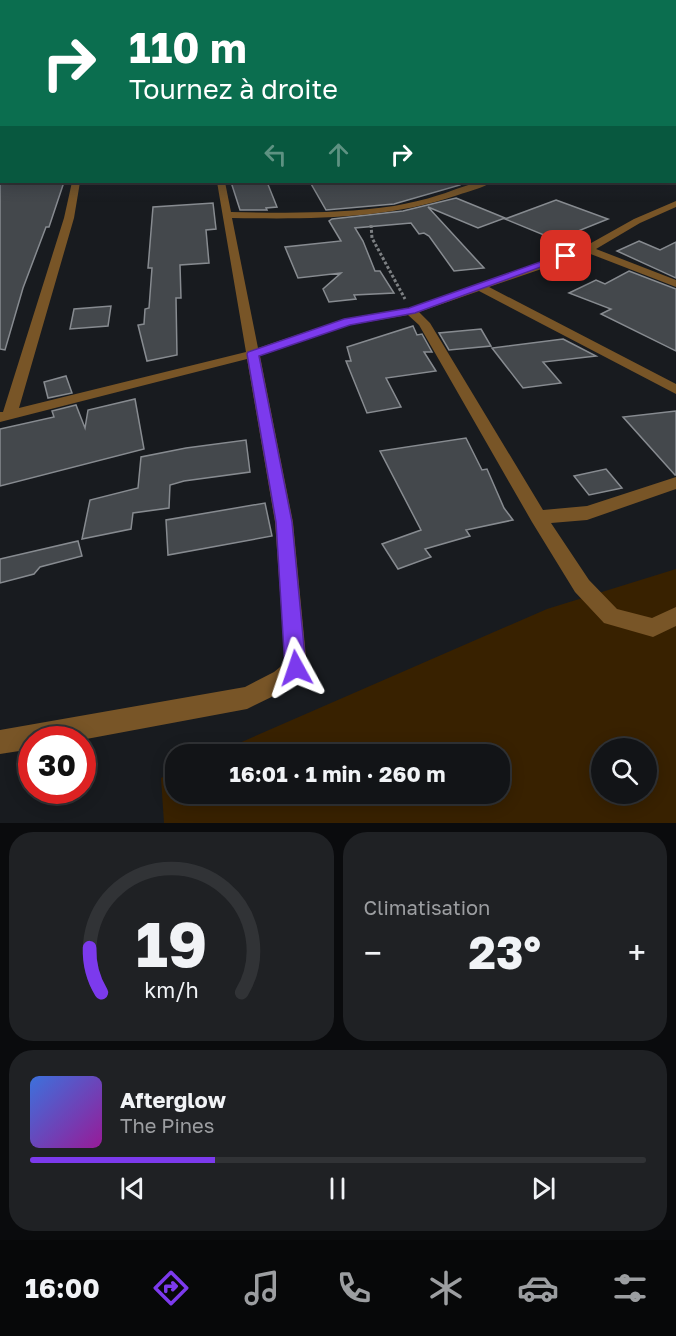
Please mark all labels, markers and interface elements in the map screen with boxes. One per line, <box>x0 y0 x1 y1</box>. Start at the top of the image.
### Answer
text: 110 m <box>129 22 247 72</box>
icon: right <box>30 24 108 102</box>
text: Tournez à droite <box>129 73 338 105</box>
icon: left <box>259 138 292 171</box>
icon: ahead <box>322 138 355 171</box>
icon: right <box>385 138 418 171</box>
pin <box>540 230 591 281</box>
icon: arrive <box>549 239 582 272</box>
position arrow <box>264 636 328 700</box>
speed limit sign: 30 <box>18 726 96 804</box>
map controls <box>591 738 657 804</box>
button: search <box>591 738 657 804</box>
text: 16:01 · 1 min · 260 m <box>230 760 445 787</box>
text: Climatisation <box>364 895 490 919</box>
text: 19 <box>135 906 207 981</box>
text: 23° <box>469 925 541 979</box>
text: − <box>364 933 382 972</box>
text: + <box>628 933 646 972</box>
text: km/h <box>144 978 199 1004</box>
text: Afterglow <box>120 1086 226 1113</box>
text: The Pines <box>120 1113 214 1137</box>
icon: previous <box>116 1172 149 1205</box>
icon: pause <box>321 1172 354 1205</box>
icon: next <box>527 1172 560 1205</box>
icon: directions <box>150 1267 192 1309</box>
icon: music <box>241 1267 283 1309</box>
icon: phone <box>333 1267 375 1309</box>
icon: climate <box>425 1267 467 1309</box>
icon: car <box>517 1267 559 1309</box>
icon: filters <box>609 1267 651 1309</box>
text: 16:00 <box>25 1272 100 1304</box>

